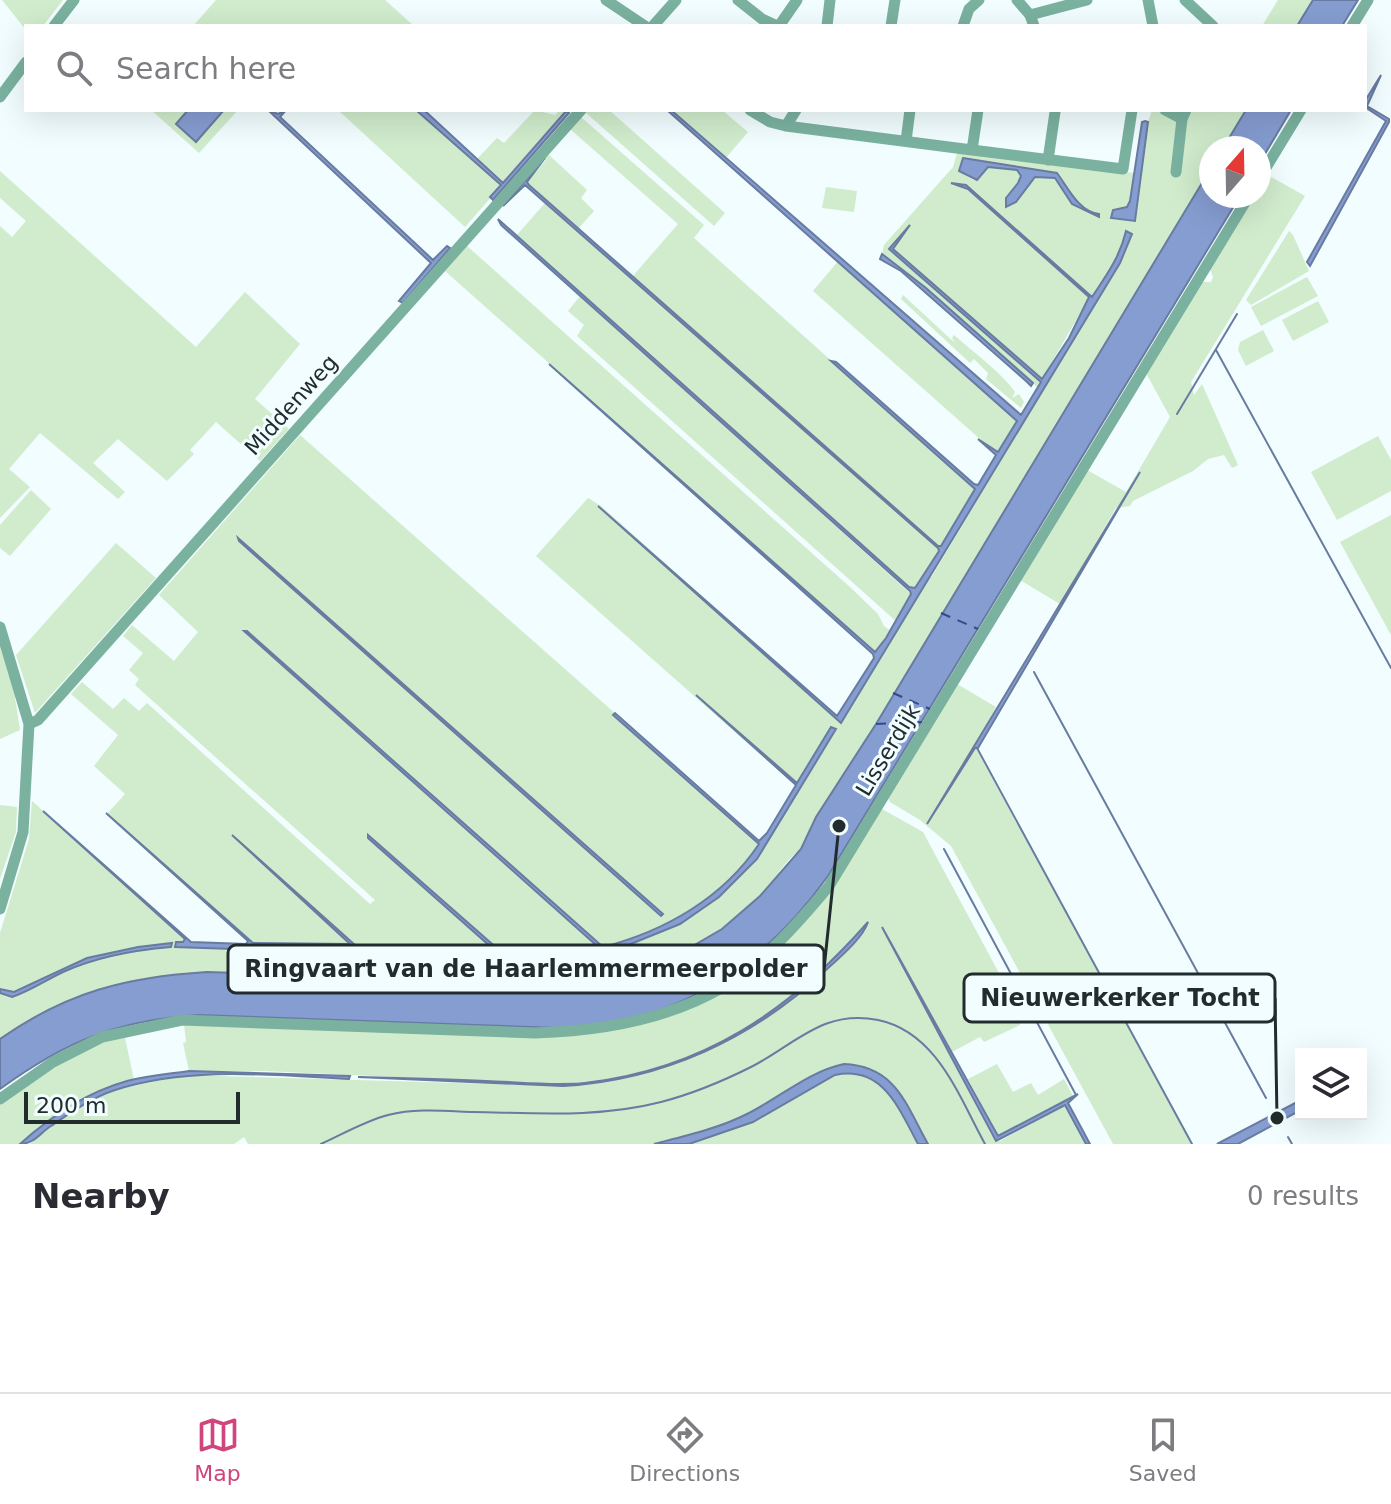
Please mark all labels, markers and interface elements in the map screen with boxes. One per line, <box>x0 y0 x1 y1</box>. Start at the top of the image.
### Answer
search box <box>24 24 1367 112</box>
icon: search <box>52 46 96 90</box>
text: Search here <box>116 51 296 86</box>
north arrow <box>1199 136 1271 208</box>
street label: Middenweg <box>240 350 342 460</box>
street label: Lisserdijk <box>851 699 925 800</box>
callout: Ringvaart van de Haarlemmermeerpolder <box>228 945 824 993</box>
text: Ringvaart van de Haarlemmermeerpolder <box>244 955 808 983</box>
callout: Nieuwerkerker Tocht <box>964 974 1275 1022</box>
text: Nieuwerkerker Tocht <box>980 984 1260 1012</box>
map controls <box>1295 1048 1367 1120</box>
button: layers <box>1295 1048 1367 1120</box>
scale bar <box>24 1088 240 1124</box>
text: 200 m <box>36 1093 106 1118</box>
text: Nearby <box>32 1176 170 1216</box>
text: 0 results <box>1247 1181 1359 1211</box>
tab: Map <box>194 1413 241 1486</box>
tab: Directions <box>629 1413 740 1486</box>
tab: Saved <box>1129 1413 1197 1486</box>

